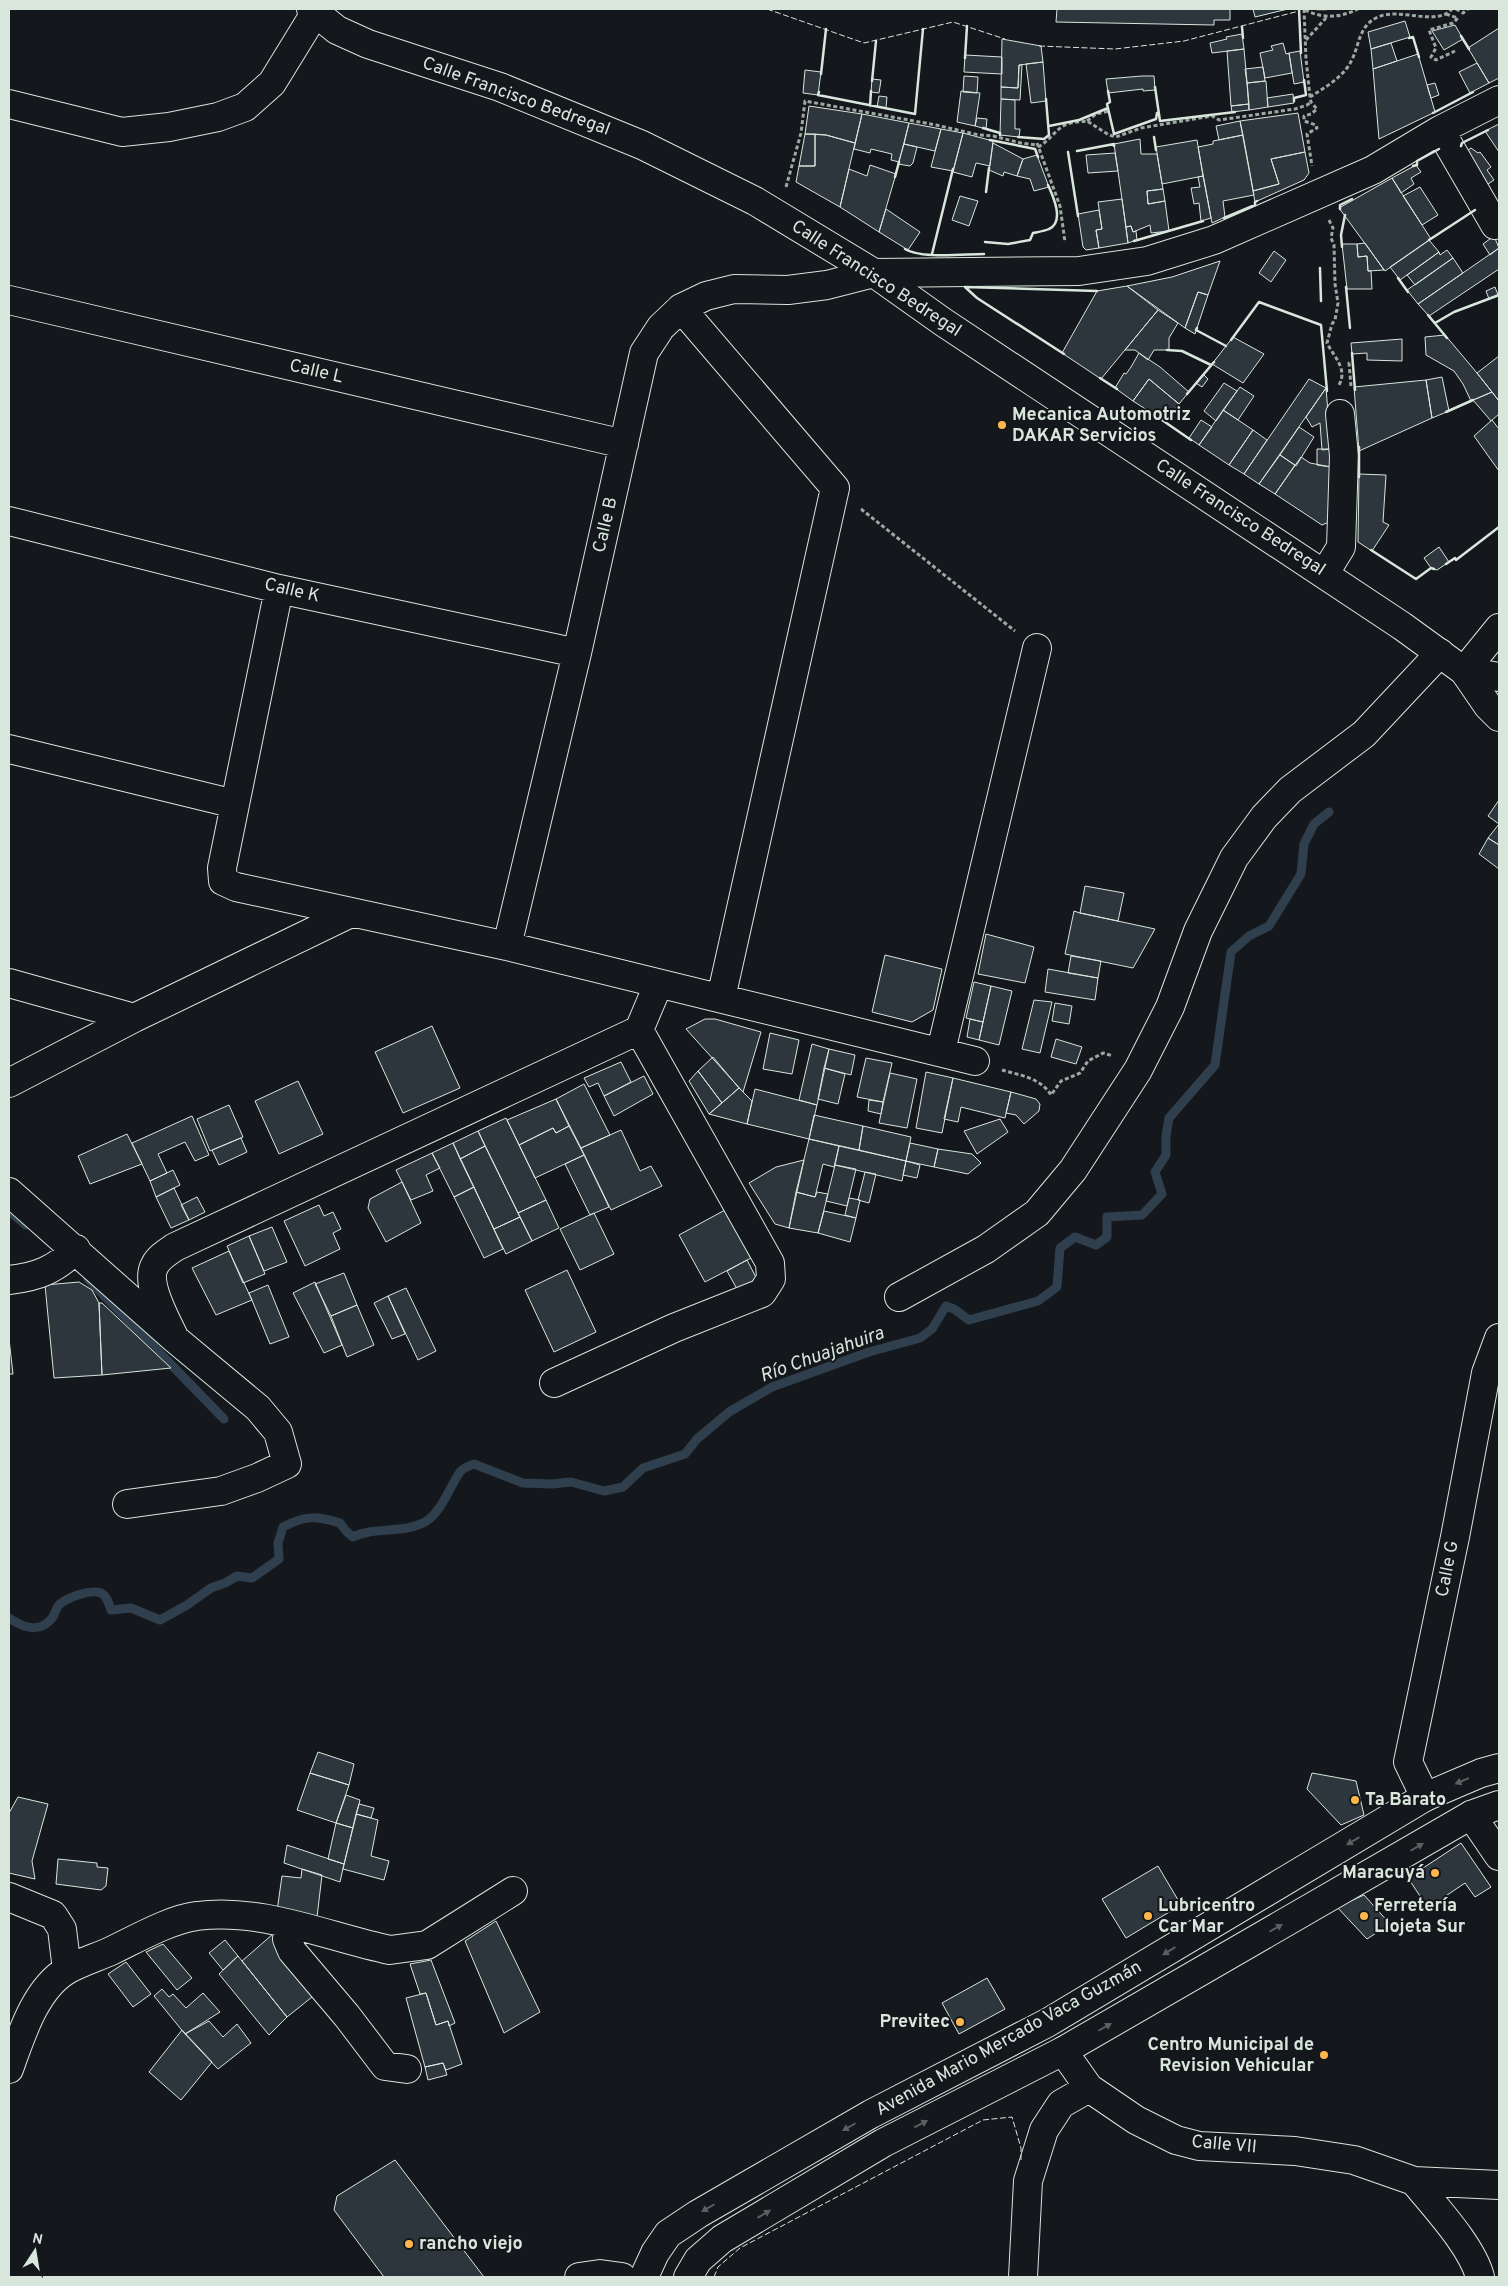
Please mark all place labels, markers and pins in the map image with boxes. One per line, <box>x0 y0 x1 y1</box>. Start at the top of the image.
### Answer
place label: Mecanica Automotriz DAKAR Servicios <box>1012 404 1191 448</box>
marker: Mecanica Automotriz DAKAR Servicios <box>996 419 1008 431</box>
place label: Ta Barato <box>1365 1789 1446 1812</box>
marker: Ta Barato <box>1349 1794 1361 1806</box>
place label: Maracuyá <box>1342 1862 1425 1885</box>
marker: Maracuyá <box>1429 1867 1441 1879</box>
place label: Lubricentro Car Mar <box>1158 1895 1255 1939</box>
place label: Ferretería Llojeta Sur <box>1374 1895 1466 1939</box>
marker: Lubricentro Car Mar <box>1142 1910 1154 1922</box>
marker: Ferretería Llojeta Sur <box>1358 1910 1370 1922</box>
place label: Previtec <box>880 2011 950 2034</box>
marker: Previtec <box>954 2016 966 2028</box>
place label: Centro Municipal de Revision Vehicular <box>1148 2034 1314 2078</box>
marker: Centro Municipal de Revision Vehicular <box>1318 2049 1330 2061</box>
place label: rancho viejo <box>419 2233 523 2256</box>
marker: rancho viejo <box>403 2238 415 2250</box>

